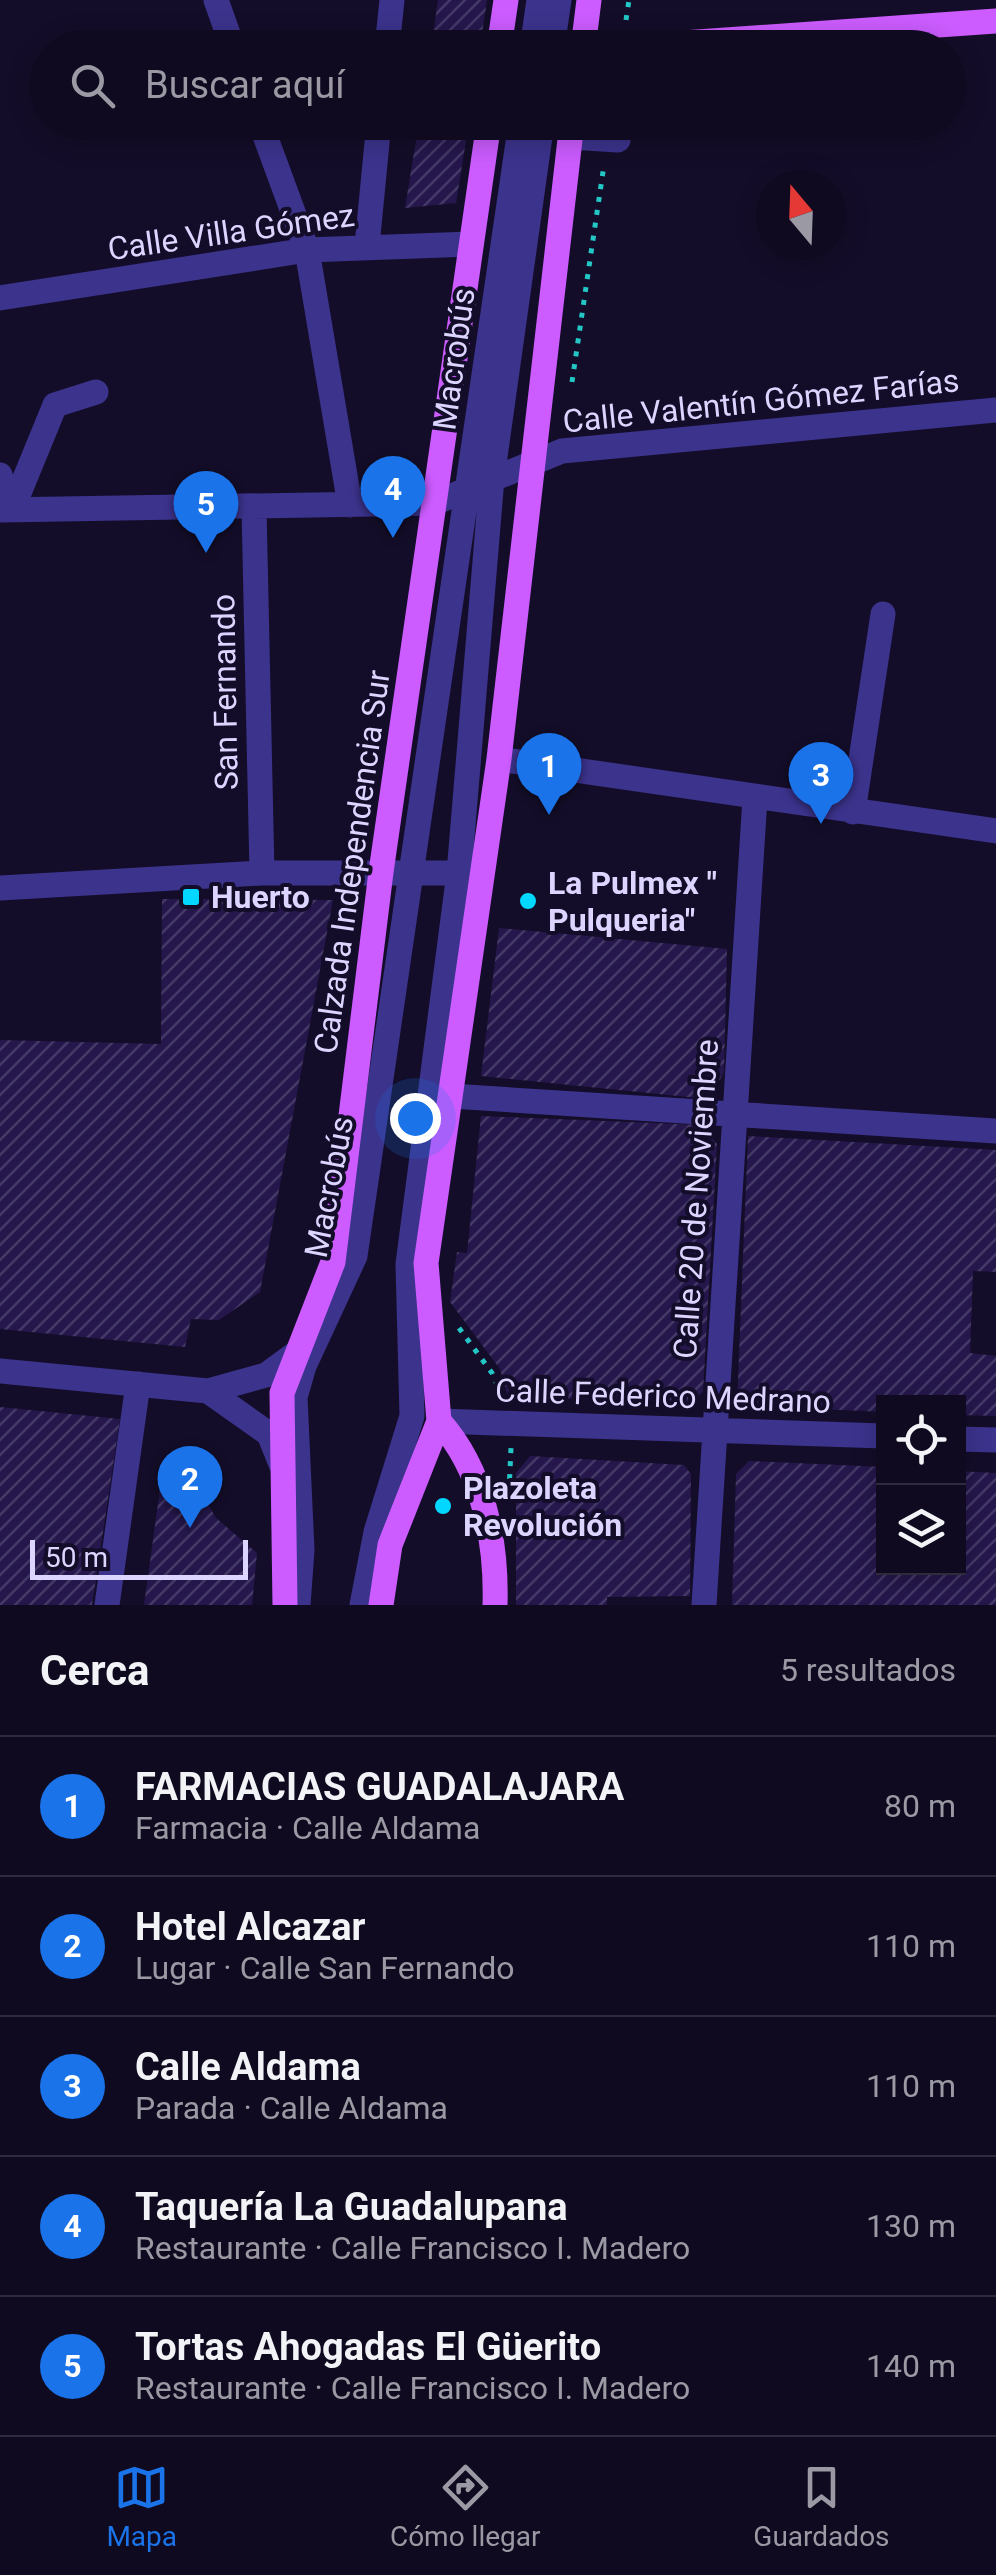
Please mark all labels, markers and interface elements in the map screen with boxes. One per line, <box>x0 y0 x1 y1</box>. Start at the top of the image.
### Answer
search box <box>30 30 966 140</box>
icon: search <box>65 58 120 113</box>
text: Buscar aquí <box>145 63 345 107</box>
north arrow <box>756 170 846 260</box>
street label: Calle Villa Gómez <box>105 196 357 268</box>
street label: Macrobús <box>425 286 483 432</box>
street label: Calle Valentín Gómez Farías <box>561 361 961 441</box>
pin: 4 <box>360 456 426 538</box>
pin: 5 <box>174 470 238 553</box>
street label: San Fernando <box>204 594 246 790</box>
street label: Calzada Independencia Sur <box>306 668 398 1056</box>
pin: 1 <box>516 732 582 815</box>
pin: 3 <box>788 742 854 824</box>
place label: La Pulmex " Pulqueria" <box>548 864 717 939</box>
place label: Huerto <box>211 878 310 916</box>
marker: Huerto <box>180 886 202 908</box>
marker: La Pulmex " Pulqueria" <box>517 890 539 912</box>
street label: Calle 20 de Noviembre <box>666 1038 726 1360</box>
your location <box>390 1093 441 1144</box>
street label: Macrobús <box>297 1113 361 1261</box>
street label: Calle Federico Medrano <box>494 1371 832 1421</box>
map controls <box>876 1395 966 1575</box>
button: locate <box>876 1395 966 1485</box>
pin: 2 <box>158 1446 222 1528</box>
place label: Plazoleta Revolución <box>463 1469 622 1544</box>
button: layers <box>876 1485 966 1575</box>
marker: Plazoleta Revolución <box>432 1495 454 1517</box>
scale bar <box>30 1535 248 1580</box>
text: 50 m <box>45 1541 108 1574</box>
text: Cerca <box>40 1646 150 1695</box>
text: 5 resultados <box>780 1651 956 1689</box>
text: FARMACIAS GUADALAJARA <box>135 1765 624 1809</box>
text: 1 <box>63 1787 82 1825</box>
text: 80 m <box>884 1787 956 1825</box>
text: Farmacia · Calle Aldama <box>135 1809 480 1847</box>
text: Hotel Alcazar <box>135 1905 365 1949</box>
text: 2 <box>63 1927 82 1965</box>
text: 110 m <box>866 1927 956 1965</box>
text: Lugar · Calle San Fernando <box>135 1949 515 1987</box>
text: Calle Aldama <box>135 2045 361 2089</box>
text: 3 <box>63 2067 82 2105</box>
text: 110 m <box>866 2067 956 2105</box>
text: Parada · Calle Aldama <box>135 2089 448 2127</box>
text: Taquería La Guadalupana <box>135 2185 568 2229</box>
text: 4 <box>63 2207 82 2245</box>
text: 130 m <box>866 2207 956 2245</box>
text: Restaurante · Calle Francisco I. Madero <box>135 2229 690 2267</box>
text: Tortas Ahogadas El Güerito <box>135 2325 601 2369</box>
text: 5 <box>63 2347 82 2385</box>
text: 140 m <box>866 2347 956 2385</box>
text: Restaurante · Calle Francisco I. Madero <box>135 2369 690 2407</box>
tab: Mapa <box>106 2460 177 2553</box>
tab: Cómo llegar <box>390 2460 541 2553</box>
tab: Guardados <box>753 2460 890 2553</box>

